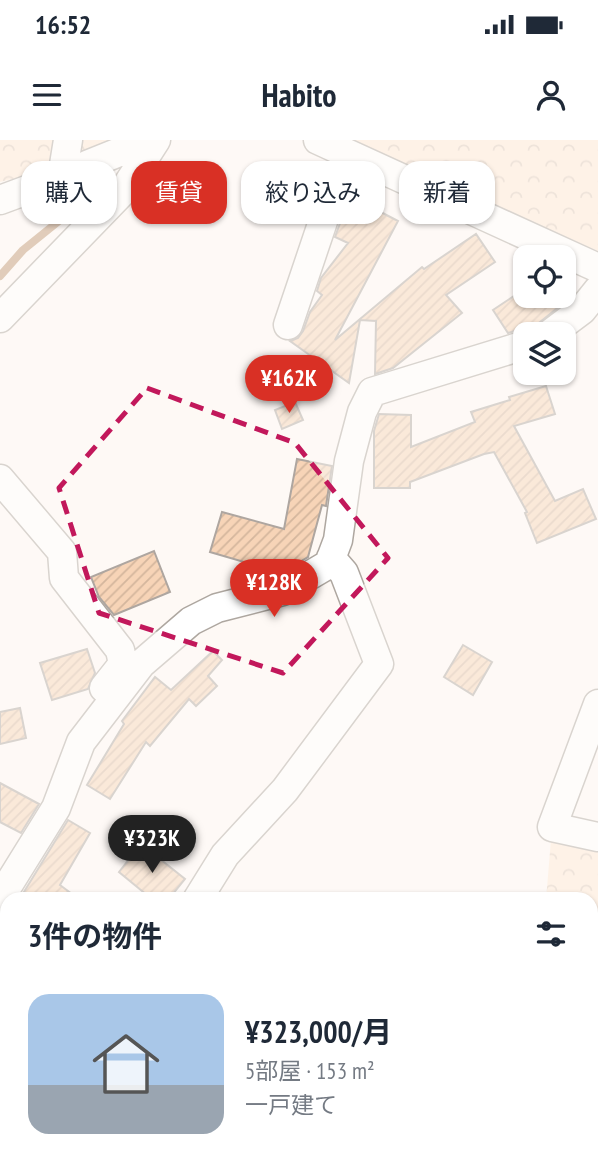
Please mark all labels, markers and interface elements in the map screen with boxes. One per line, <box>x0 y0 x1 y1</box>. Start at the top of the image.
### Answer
text: 16:52 <box>35 8 91 41</box>
text: Habito <box>261 74 337 116</box>
icon: menu <box>28 76 66 114</box>
icon: person <box>532 76 570 114</box>
chip: 購入 <box>21 161 117 224</box>
chip: 賃貸 <box>131 161 227 224</box>
chip: 絞り込み <box>241 161 385 224</box>
chip: 新着 <box>399 161 495 224</box>
map controls <box>513 245 576 385</box>
button: locate <box>513 245 576 308</box>
button: layers <box>513 322 576 385</box>
pin: ¥162K <box>240 356 338 415</box>
text: ¥162K <box>261 363 317 392</box>
pin: ¥128K <box>225 560 323 619</box>
text: ¥128K <box>246 567 302 596</box>
pin: ¥323K <box>103 816 201 875</box>
text: ¥323K <box>124 823 180 852</box>
icon: filters <box>532 915 570 953</box>
text: 3件の物件 <box>28 916 162 955</box>
text: ¥323,000/月 <box>245 1012 392 1051</box>
icon: home <box>84 1022 168 1106</box>
text: 5部屋 · 153 m² <box>245 1056 375 1085</box>
text: 一戸建て <box>245 1090 337 1119</box>

